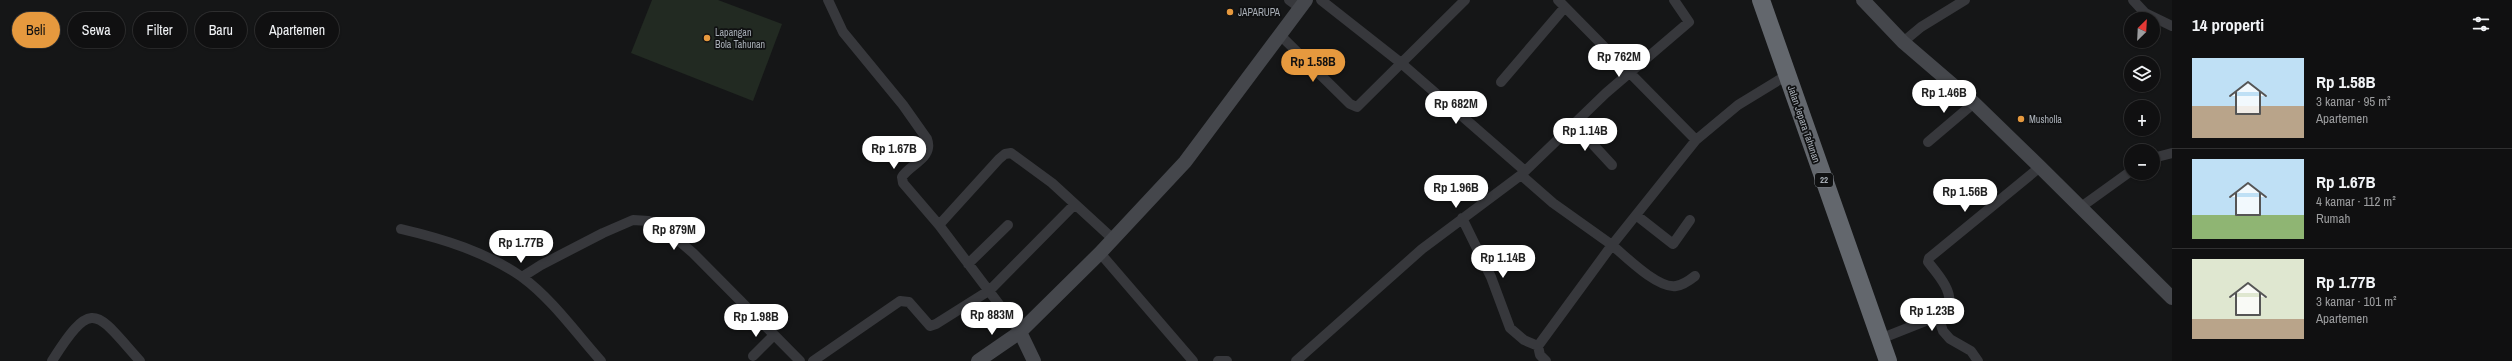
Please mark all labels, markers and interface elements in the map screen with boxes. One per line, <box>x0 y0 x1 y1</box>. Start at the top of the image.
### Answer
place label: JAPARUPA <box>1238 6 1281 19</box>
marker: JAPARUPA <box>1225 7 1235 17</box>
chip: Beli <box>12 12 60 48</box>
chip: Sewa <box>68 12 125 48</box>
chip: Filter <box>133 12 187 48</box>
chip: Baru <box>195 12 247 48</box>
chip: Apartemen <box>255 12 339 48</box>
north arrow <box>2124 12 2160 48</box>
map controls <box>2124 12 2160 180</box>
text: 14 properti <box>2192 13 2264 36</box>
icon: filters <box>2470 13 2492 35</box>
place label: Lapangan Bola Tahunan <box>715 26 765 51</box>
marker: Lapangan Bola Tahunan <box>702 33 712 43</box>
pin: Rp 762M <box>1582 44 1656 78</box>
text: Rp 762M <box>1597 48 1641 65</box>
pin: Rp 1.58B <box>1272 49 1354 83</box>
text: Rp 1.58B <box>1290 53 1336 70</box>
button: layers <box>2124 56 2160 92</box>
text: Rp 1.58B <box>2316 70 2376 93</box>
icon: home <box>2224 74 2272 122</box>
pin: Rp 1.46B <box>1903 80 1985 114</box>
street label: Jalan Jepara Tahunan <box>1785 84 1823 164</box>
text: Rp 1.46B <box>1921 84 1967 101</box>
pin: Rp 682M <box>1419 91 1493 125</box>
text: 3 kamar · 95 m² <box>2316 93 2391 110</box>
text: Rp 682M <box>1434 95 1478 112</box>
button: + <box>2124 100 2160 136</box>
text: Apartemen <box>2316 110 2368 127</box>
place label: Musholla <box>2029 113 2062 126</box>
marker: Musholla <box>2016 114 2026 124</box>
pin: Rp 1.14B <box>1544 118 1626 152</box>
text: Rp 1.14B <box>1562 122 1608 139</box>
pin: Rp 1.67B <box>853 136 935 170</box>
text: Rp 1.67B <box>871 140 917 157</box>
button: − <box>2124 144 2160 180</box>
text: Rp 1.67B <box>2316 170 2376 193</box>
road number: 22 <box>1815 173 1833 187</box>
pin: Rp 1.96B <box>1415 175 1497 209</box>
icon: home <box>2224 175 2272 223</box>
text: Rp 1.96B <box>1433 179 1479 196</box>
pin: Rp 1.56B <box>1924 179 2006 213</box>
text: Rp 1.56B <box>1942 183 1988 200</box>
text: 4 kamar · 112 m² <box>2316 193 2396 210</box>
text: Rumah <box>2316 210 2350 227</box>
pin: Rp 879M <box>637 217 711 251</box>
text: Rp 879M <box>652 221 696 238</box>
pin: Rp 1.77B <box>480 230 562 264</box>
text: Rp 1.77B <box>498 234 544 251</box>
pin: Rp 1.14B <box>1462 245 1544 279</box>
text: Rp 1.14B <box>1480 249 1526 266</box>
text: Rp 1.77B <box>2316 270 2376 293</box>
icon: home <box>2224 275 2272 323</box>
text: 3 kamar · 101 m² <box>2316 293 2397 310</box>
pin: Rp 1.23B <box>1891 298 1973 332</box>
pin: Rp 883M <box>955 302 1029 336</box>
text: Rp 1.23B <box>1909 302 1955 319</box>
pin: Rp 1.98B <box>715 304 797 338</box>
text: Rp 883M <box>970 306 1014 323</box>
text: Rp 1.98B <box>733 308 779 325</box>
text: Apartemen <box>2316 310 2368 327</box>

